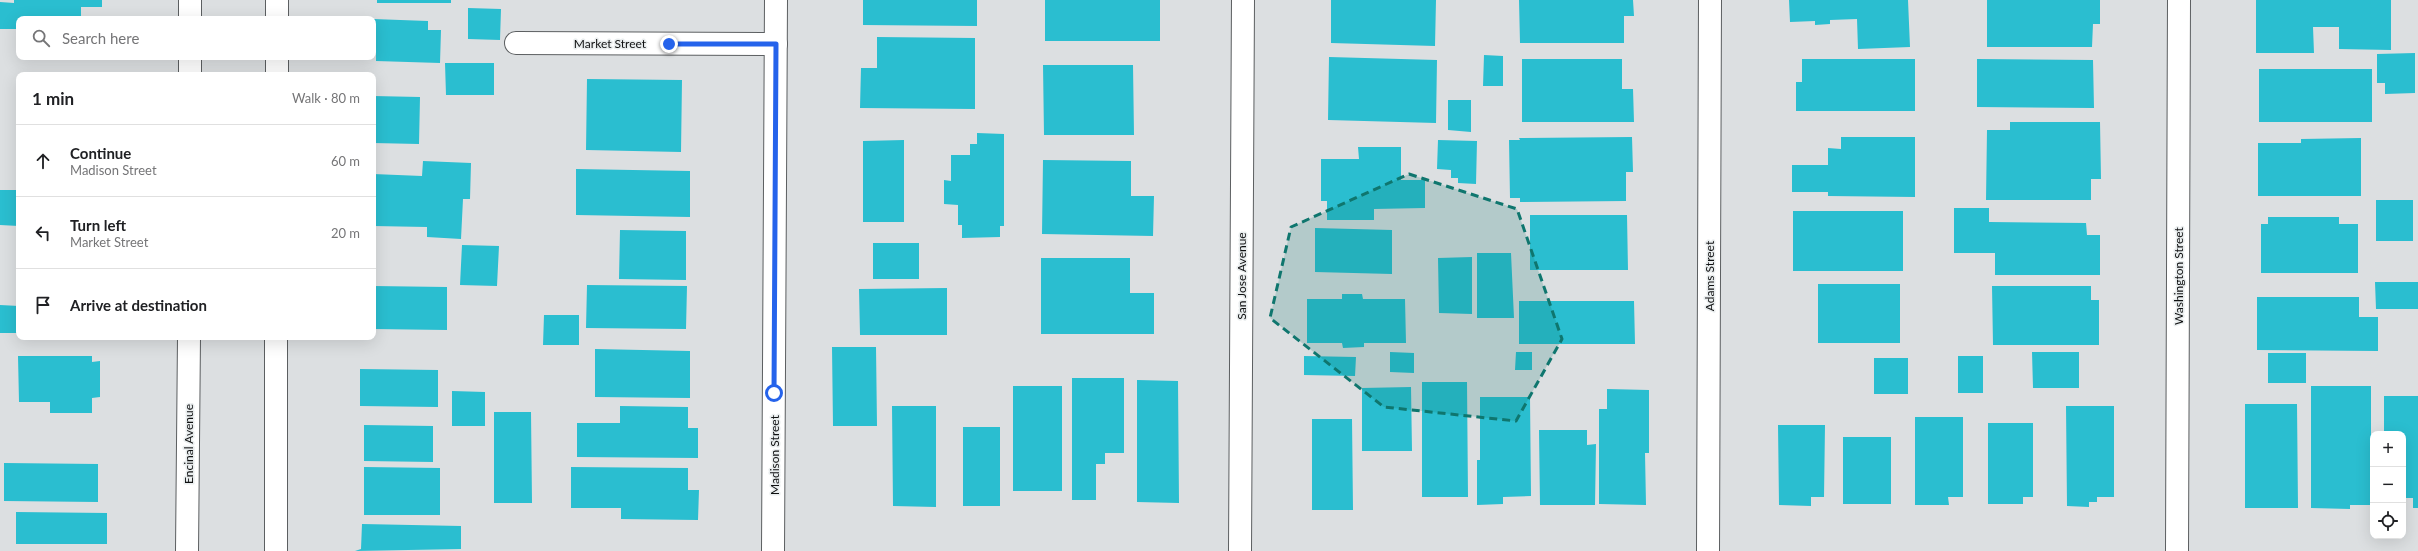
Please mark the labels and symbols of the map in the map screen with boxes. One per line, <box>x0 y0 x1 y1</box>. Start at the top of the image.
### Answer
route end <box>660 35 678 53</box>
street label: Market Street <box>574 36 647 51</box>
street label: Washington Street <box>2171 226 2186 325</box>
street label: San Jose Avenue <box>1234 232 1249 320</box>
street label: Adams Street <box>1702 240 1717 311</box>
route start <box>765 384 783 402</box>
street label: Encinal Avenue <box>181 404 196 484</box>
street label: Madison Street <box>767 414 782 495</box>

